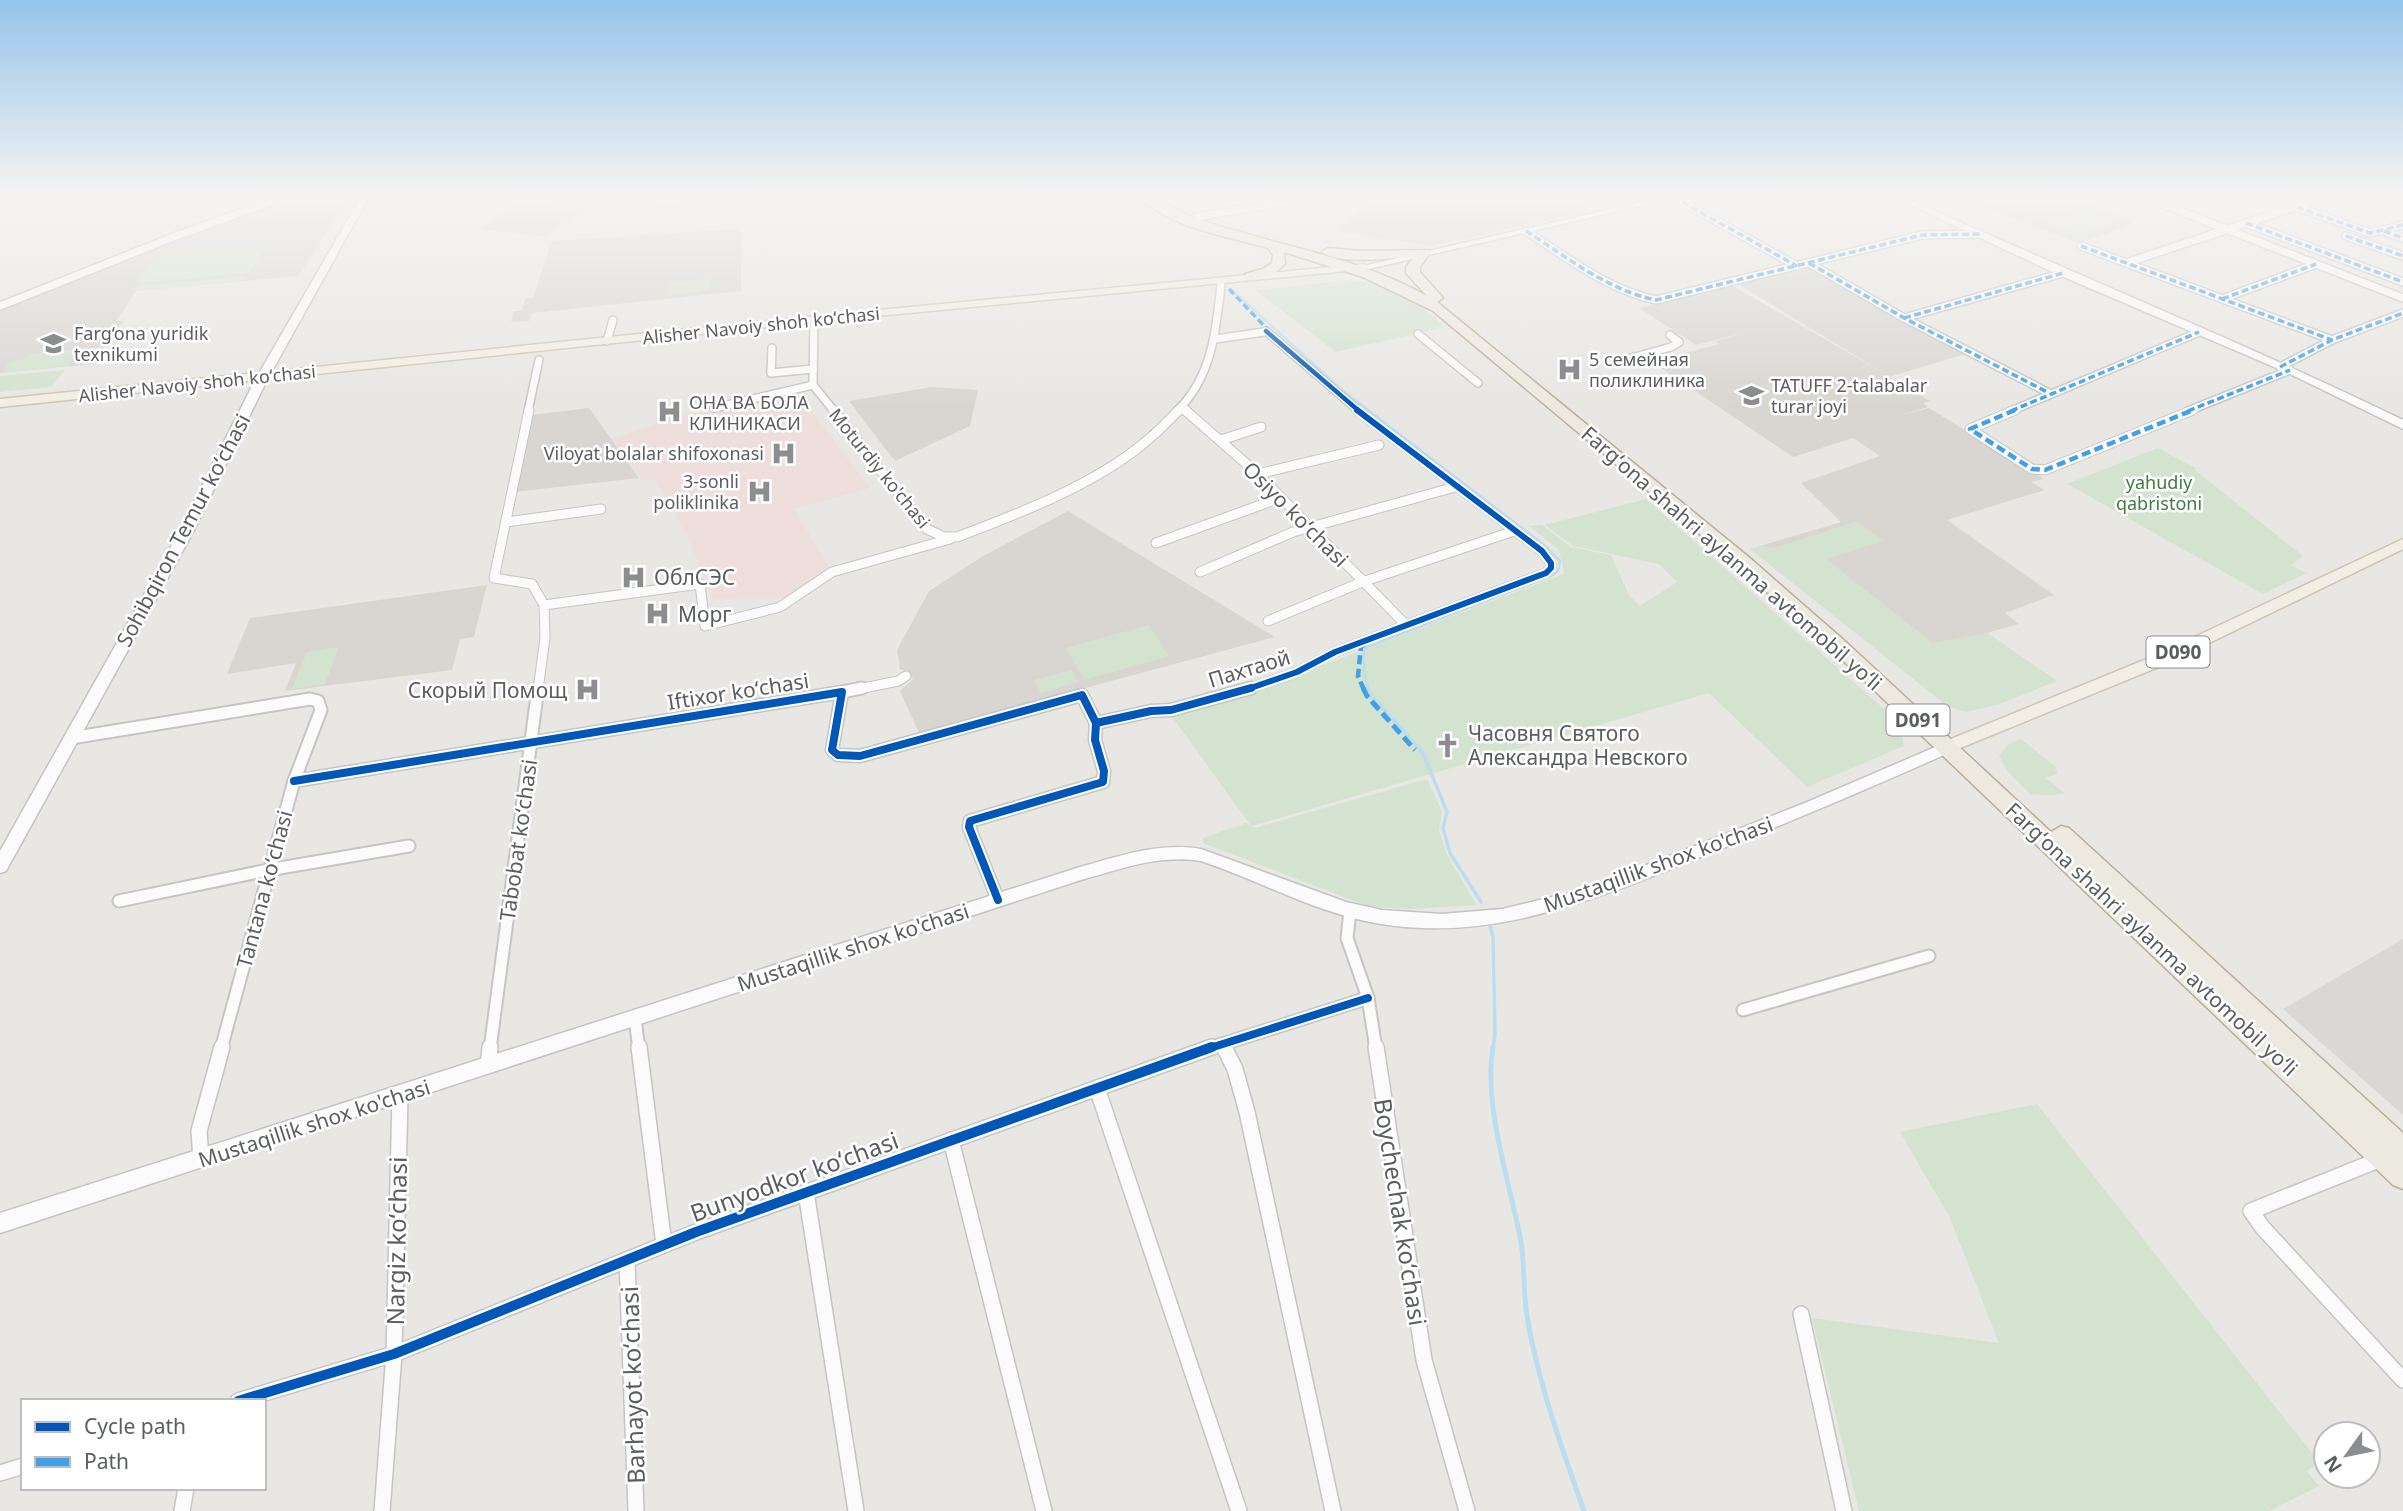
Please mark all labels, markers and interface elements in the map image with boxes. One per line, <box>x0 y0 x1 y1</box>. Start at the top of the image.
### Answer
street label: Alisher Navoiy shoh koʻchasi <box>641 301 881 349</box>
place label: Farg‘ona yuridik texnikumi <box>74 321 209 366</box>
school or university icon: Farg‘ona yuridik texnikumi <box>40 329 68 357</box>
place label: 5 семейная поликлиника <box>1589 347 1705 392</box>
hospital icon: 5 семейная поликлиника <box>1555 355 1583 383</box>
street label: Alisher Navoiy shoh koʻchasi <box>77 359 317 407</box>
place label: TATUFF 2-talabalar turar joyi <box>1771 373 1928 418</box>
school or university icon: TATUFF 2-talabalar turar joyi <box>1737 381 1765 409</box>
place label: ОНА ВА БОЛА КЛИНИКАСИ <box>689 390 809 435</box>
hospital icon: ОНА ВА БОЛА КЛИНИКАСИ <box>655 398 683 426</box>
street label: Moturdiy ko'chasi <box>824 403 936 533</box>
street label: Sohibqiron Temur koʻchasi <box>110 409 256 651</box>
street label: Fargʻona shahri aylanma avtomobil yoʻli <box>1576 420 1888 696</box>
hospital icon: Viloyat bolalar shifoxonasi <box>770 439 798 467</box>
place label: Viloyat bolalar shifoxonasi <box>544 441 764 465</box>
street label: Osiyo koʻchasi <box>1237 455 1355 573</box>
place label: 3-sonli poliklinika <box>653 469 739 514</box>
park label: yahudiy qabristoni <box>2116 470 2202 515</box>
hospital icon: 3-sonli poliklinika <box>745 477 773 505</box>
hospital icon: ОблСЭС <box>620 563 648 591</box>
place label: ОблСЭС <box>654 563 735 591</box>
hospital icon: Морг <box>644 600 672 628</box>
place label: Морг <box>678 600 732 628</box>
road number: D090 <box>2146 636 2210 667</box>
street label: Пахтаой <box>1205 642 1293 694</box>
street label: Iftixor koʻchasi <box>665 666 811 716</box>
place label: Скорый Помощ <box>408 676 567 704</box>
hospital icon: Скорый Помощ <box>573 676 601 704</box>
road number: D091 <box>1886 705 1950 736</box>
place label: Часовня Святого Александра Невского <box>1468 719 1688 771</box>
church icon: Часовня Святого Александра Невского <box>1434 731 1462 759</box>
street label: Tabobat koʻchasi <box>493 757 543 923</box>
street label: Fargʻona shahri aylanma avtomobil yoʻli <box>2000 796 2304 1082</box>
street label: Tantana koʻchasi <box>229 807 299 971</box>
street label: Mustaqillik shox ko'chasi <box>1539 809 1777 919</box>
street label: Mustaqillik shox ko'chasi <box>734 896 972 998</box>
street label: Mustaqillik shox ko'chasi <box>195 1072 433 1174</box>
street label: Boychechak koʻchasi <box>1367 1096 1435 1328</box>
street label: Bunyodkor koʻchasi <box>685 1123 903 1229</box>
street label: Nargiz koʻchasi <box>378 1156 414 1326</box>
street label: Barhayot koʻchasi <box>612 1285 652 1485</box>
legend <box>21 1399 266 1490</box>
text: Cycle path <box>84 1412 186 1440</box>
north arrow <box>2312 1420 2382 1490</box>
text: Path <box>84 1447 129 1475</box>
text: N <box>2318 1451 2348 1478</box>

